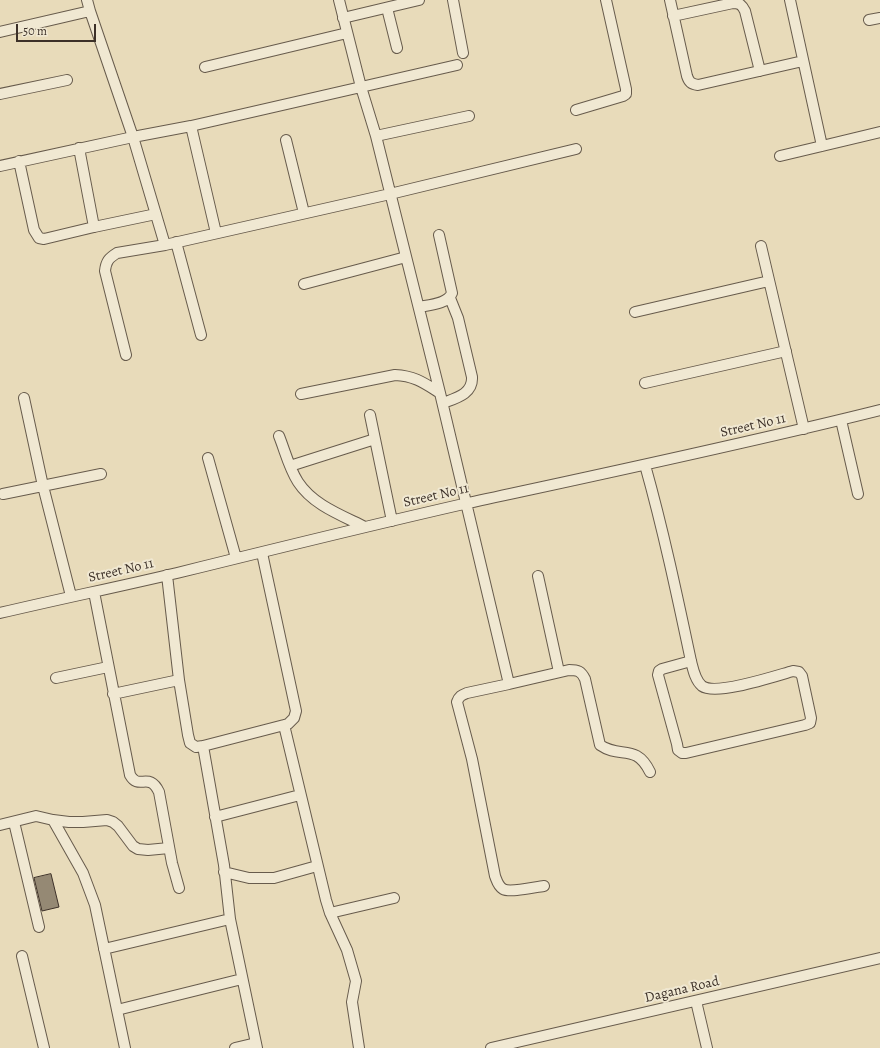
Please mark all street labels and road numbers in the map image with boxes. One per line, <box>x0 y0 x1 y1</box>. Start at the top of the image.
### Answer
street label: Street No 11 <box>719 410 787 442</box>
street label: Street No 11 <box>402 480 470 512</box>
street label: Street No 11 <box>87 555 155 587</box>
street label: Dagana Road <box>643 973 721 1007</box>

